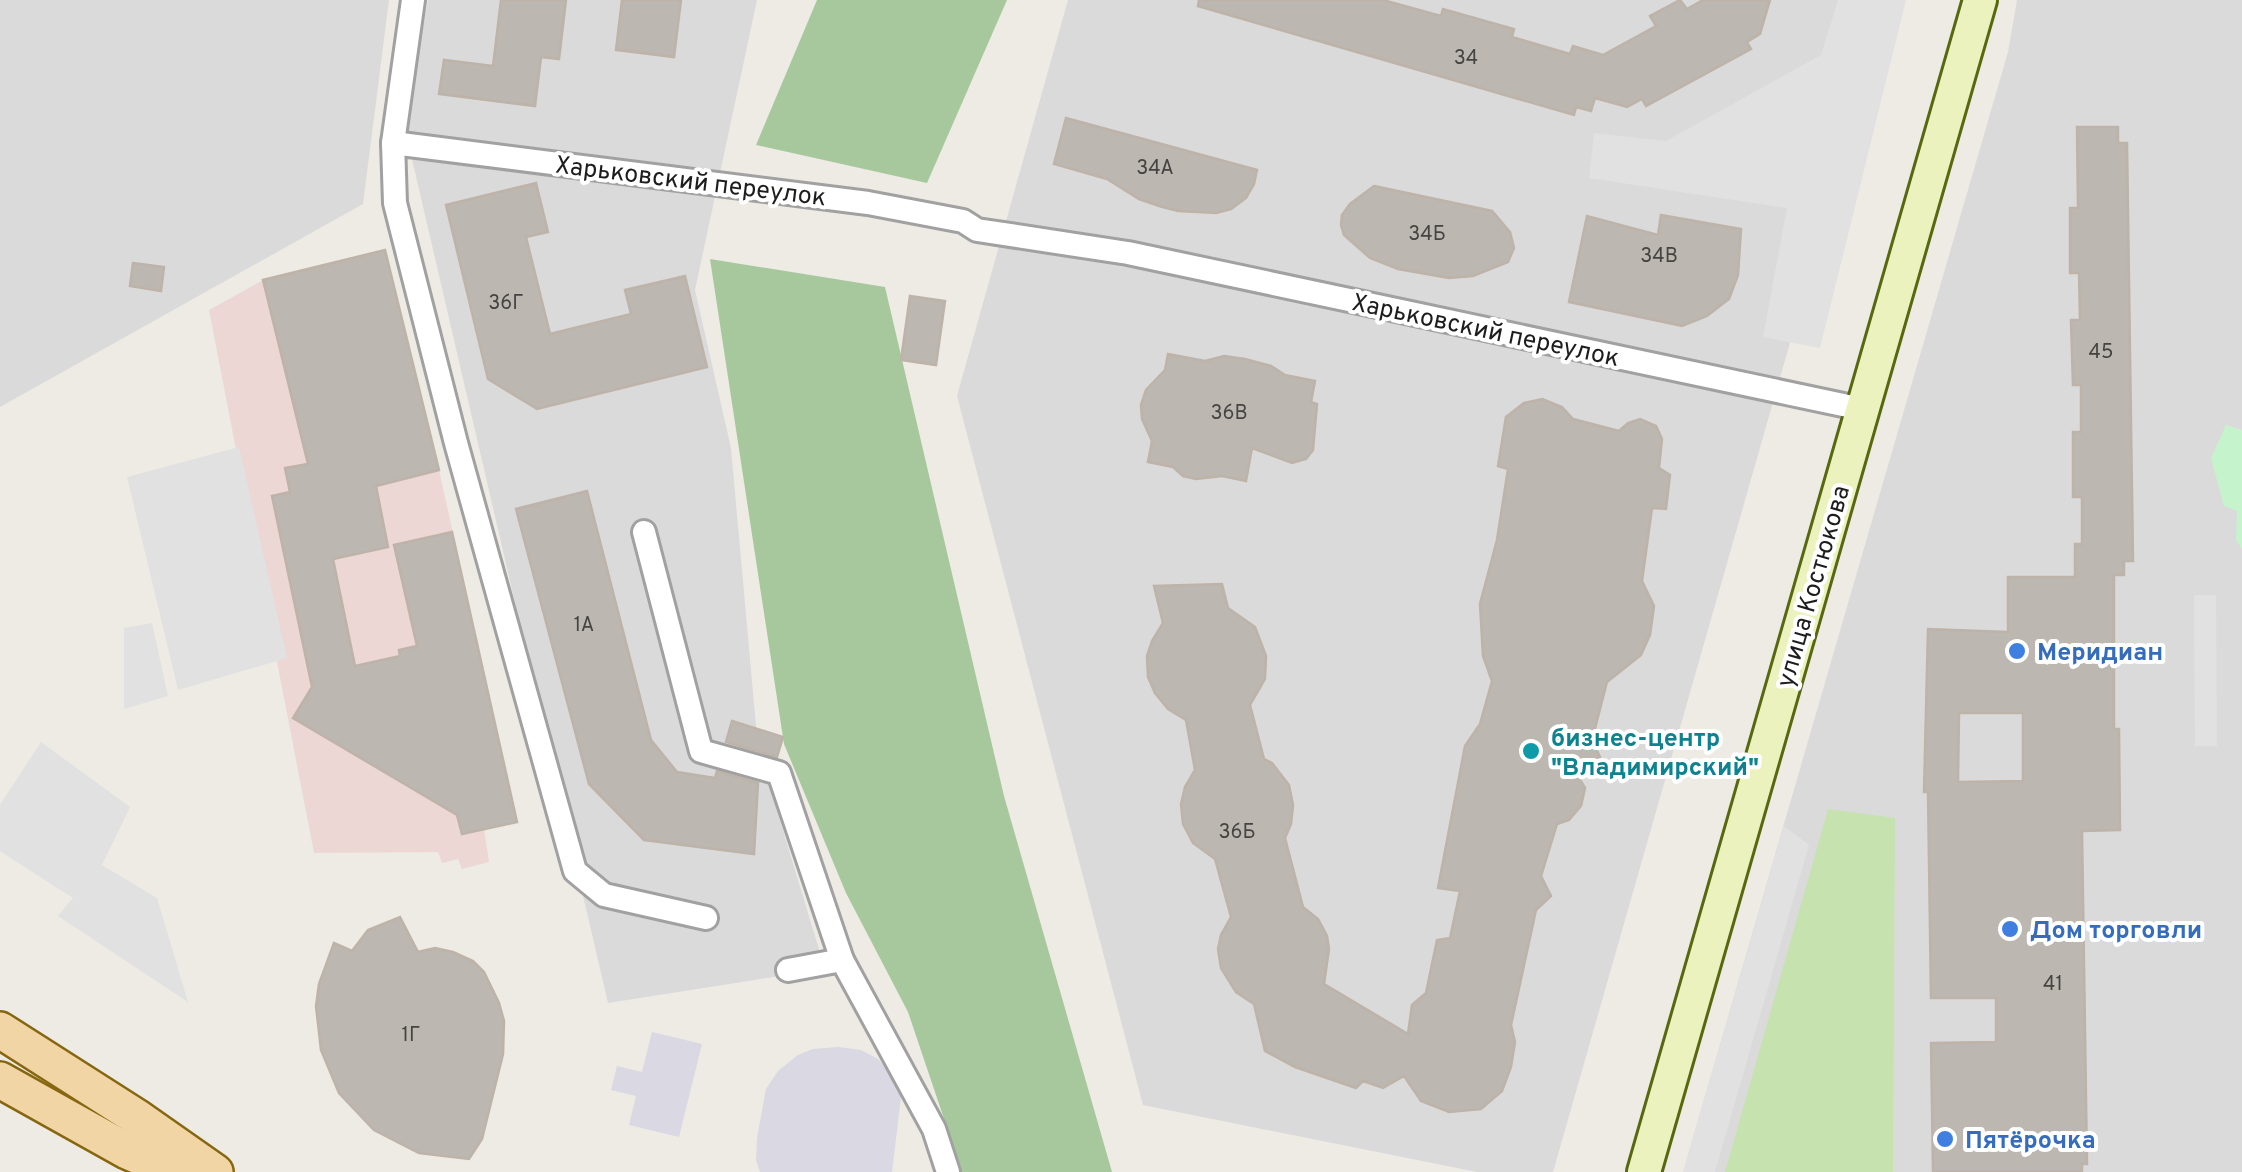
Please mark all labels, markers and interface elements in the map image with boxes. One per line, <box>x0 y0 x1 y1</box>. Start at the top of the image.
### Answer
house number: 34 <box>1454 46 1478 72</box>
street label: Харьковский переулок <box>553 150 828 215</box>
house number: 34А <box>1136 156 1174 182</box>
house number: 34Б <box>1408 222 1446 248</box>
house number: 34В <box>1640 244 1678 270</box>
street label: Харьковский переулок <box>1349 288 1622 376</box>
house number: 36Г <box>488 291 524 317</box>
house number: 45 <box>2089 340 2113 366</box>
house number: 36В <box>1210 401 1248 427</box>
street label: улица Костюкова <box>1771 482 1859 692</box>
house number: 1А <box>574 613 594 639</box>
place label: Меридиан <box>2037 638 2163 670</box>
marker: Меридиан <box>2006 640 2028 662</box>
place label: бизнес-центр "Владимирский" <box>1551 724 1759 785</box>
marker: бизнес-центр "Владимирский" <box>1520 740 1542 762</box>
house number: 36Б <box>1218 820 1256 846</box>
place label: Дом торговли <box>2030 916 2202 948</box>
marker: Дом торговли <box>1999 918 2021 940</box>
house number: 41 <box>2043 972 2063 998</box>
house number: 1Г <box>402 1023 420 1049</box>
place label: Пятёрочка <box>1965 1126 2096 1158</box>
marker: Пятёрочка <box>1934 1128 1956 1150</box>

